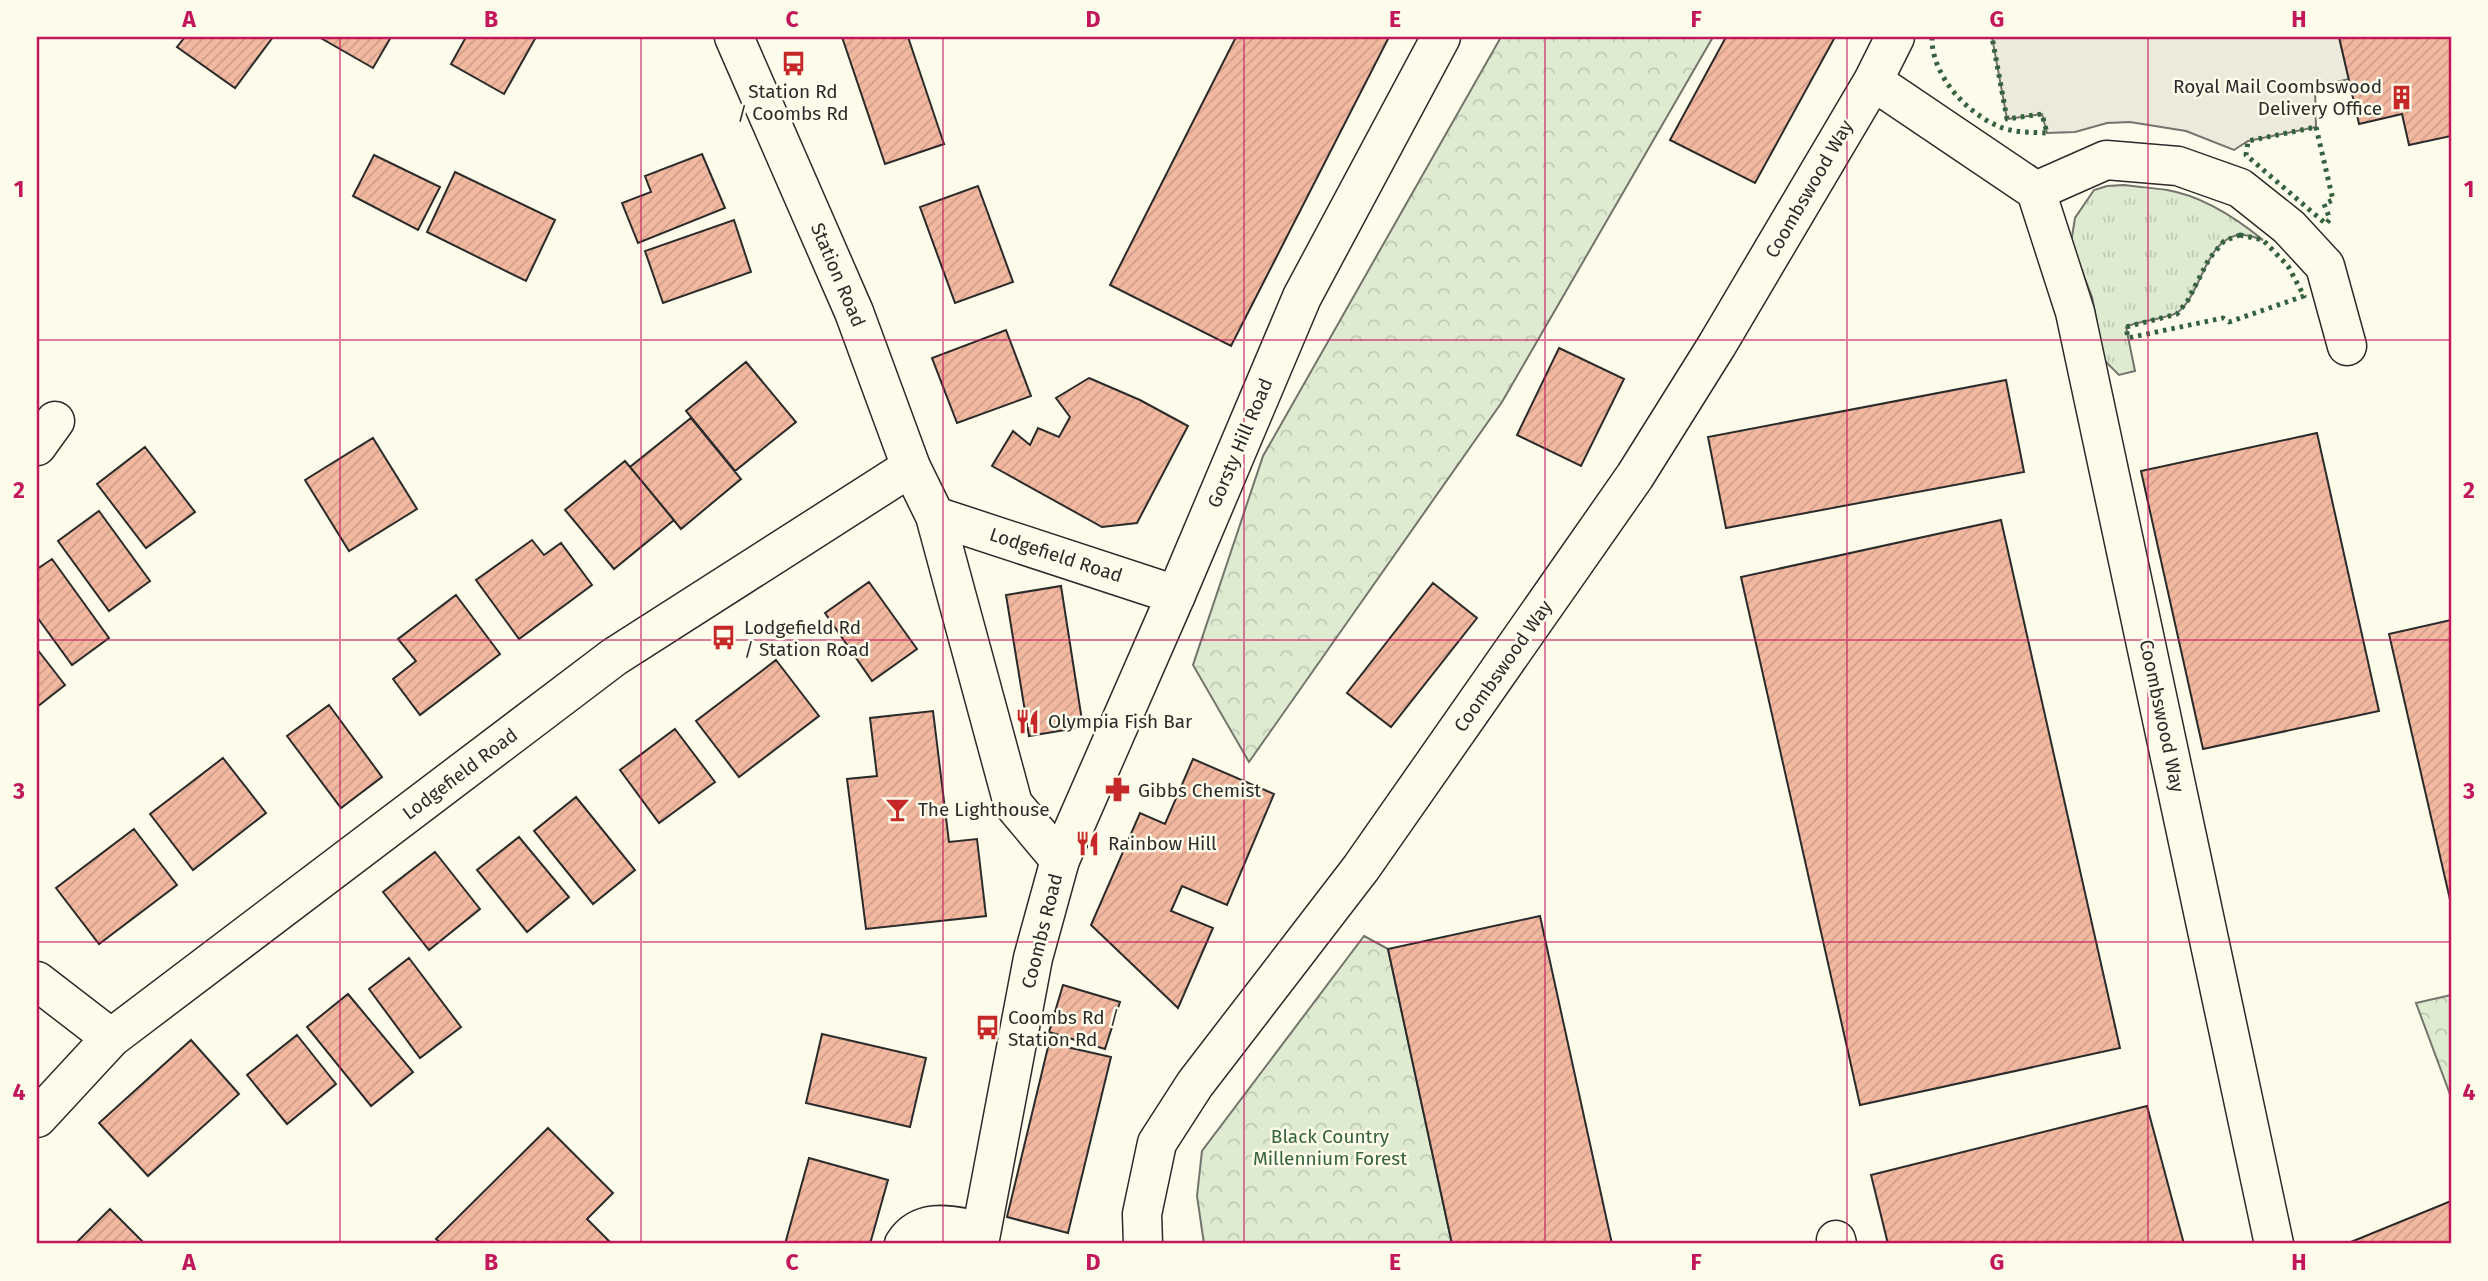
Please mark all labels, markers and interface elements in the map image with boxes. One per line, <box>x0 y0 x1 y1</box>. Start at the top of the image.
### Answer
text: A <box>181 5 196 33</box>
text: B <box>484 5 498 33</box>
text: C <box>785 5 799 33</box>
text: D <box>1086 5 1101 33</box>
text: E <box>1389 5 1401 33</box>
text: F <box>1690 5 1702 33</box>
text: G <box>1990 5 2004 33</box>
text: H <box>2291 5 2307 33</box>
bus stop icon: Station Rd / Coombs Rd <box>779 49 807 77</box>
place label: Royal Mail Coombswood Delivery Office <box>2173 75 2382 120</box>
place label: Station Rd / Coombs Rd <box>737 80 849 125</box>
building icon: Royal Mail Coombswood Delivery Office <box>2388 83 2416 111</box>
street label: Coombswood Way <box>1760 115 1858 262</box>
text: 1 <box>14 175 24 203</box>
text: 1 <box>2464 175 2474 203</box>
street label: Station Road <box>806 220 870 330</box>
street label: Gorsty Hill Road <box>1202 375 1278 511</box>
text: 2 <box>13 476 25 504</box>
text: 2 <box>2463 476 2475 504</box>
street label: Lodgefield Road <box>987 523 1125 587</box>
street label: Coombswood Way <box>1449 595 1557 736</box>
place label: Lodgefield Rd / Station Road <box>744 616 870 661</box>
bus stop icon: Lodgefield Rd / Station Road <box>710 624 738 652</box>
street label: Coombswood Way <box>2135 638 2190 795</box>
restaurant icon: Olympia Fish Bar <box>1014 707 1042 735</box>
place label: Olympia Fish Bar <box>1048 710 1193 733</box>
street label: Lodgefield Road <box>398 723 522 825</box>
pharmacy icon: Gibbs Chemist <box>1104 776 1132 804</box>
text: 3 <box>12 777 25 805</box>
text: 3 <box>2462 777 2475 805</box>
place label: Gibbs Chemist <box>1138 779 1261 802</box>
bar icon: The Lighthouse <box>884 795 912 823</box>
place label: The Lighthouse <box>918 798 1050 821</box>
restaurant icon: Rainbow Hill <box>1074 829 1102 857</box>
place label: Rainbow Hill <box>1108 832 1217 855</box>
street label: Coombs Road <box>1017 871 1067 991</box>
place label: Coombs Rd / Station Rd <box>1008 1006 1119 1051</box>
bus stop icon: Coombs Rd / Station Rd <box>974 1014 1002 1042</box>
text: 4 <box>13 1078 26 1106</box>
text: 4 <box>2463 1078 2476 1106</box>
park label: Black Country Millennium Forest <box>1253 1125 1407 1170</box>
text: A <box>181 1248 196 1276</box>
text: B <box>484 1248 498 1276</box>
text: C <box>785 1248 799 1276</box>
text: D <box>1086 1248 1101 1276</box>
text: E <box>1389 1248 1401 1276</box>
text: F <box>1690 1248 1702 1276</box>
text: G <box>1990 1248 2004 1276</box>
text: H <box>2291 1248 2307 1276</box>

